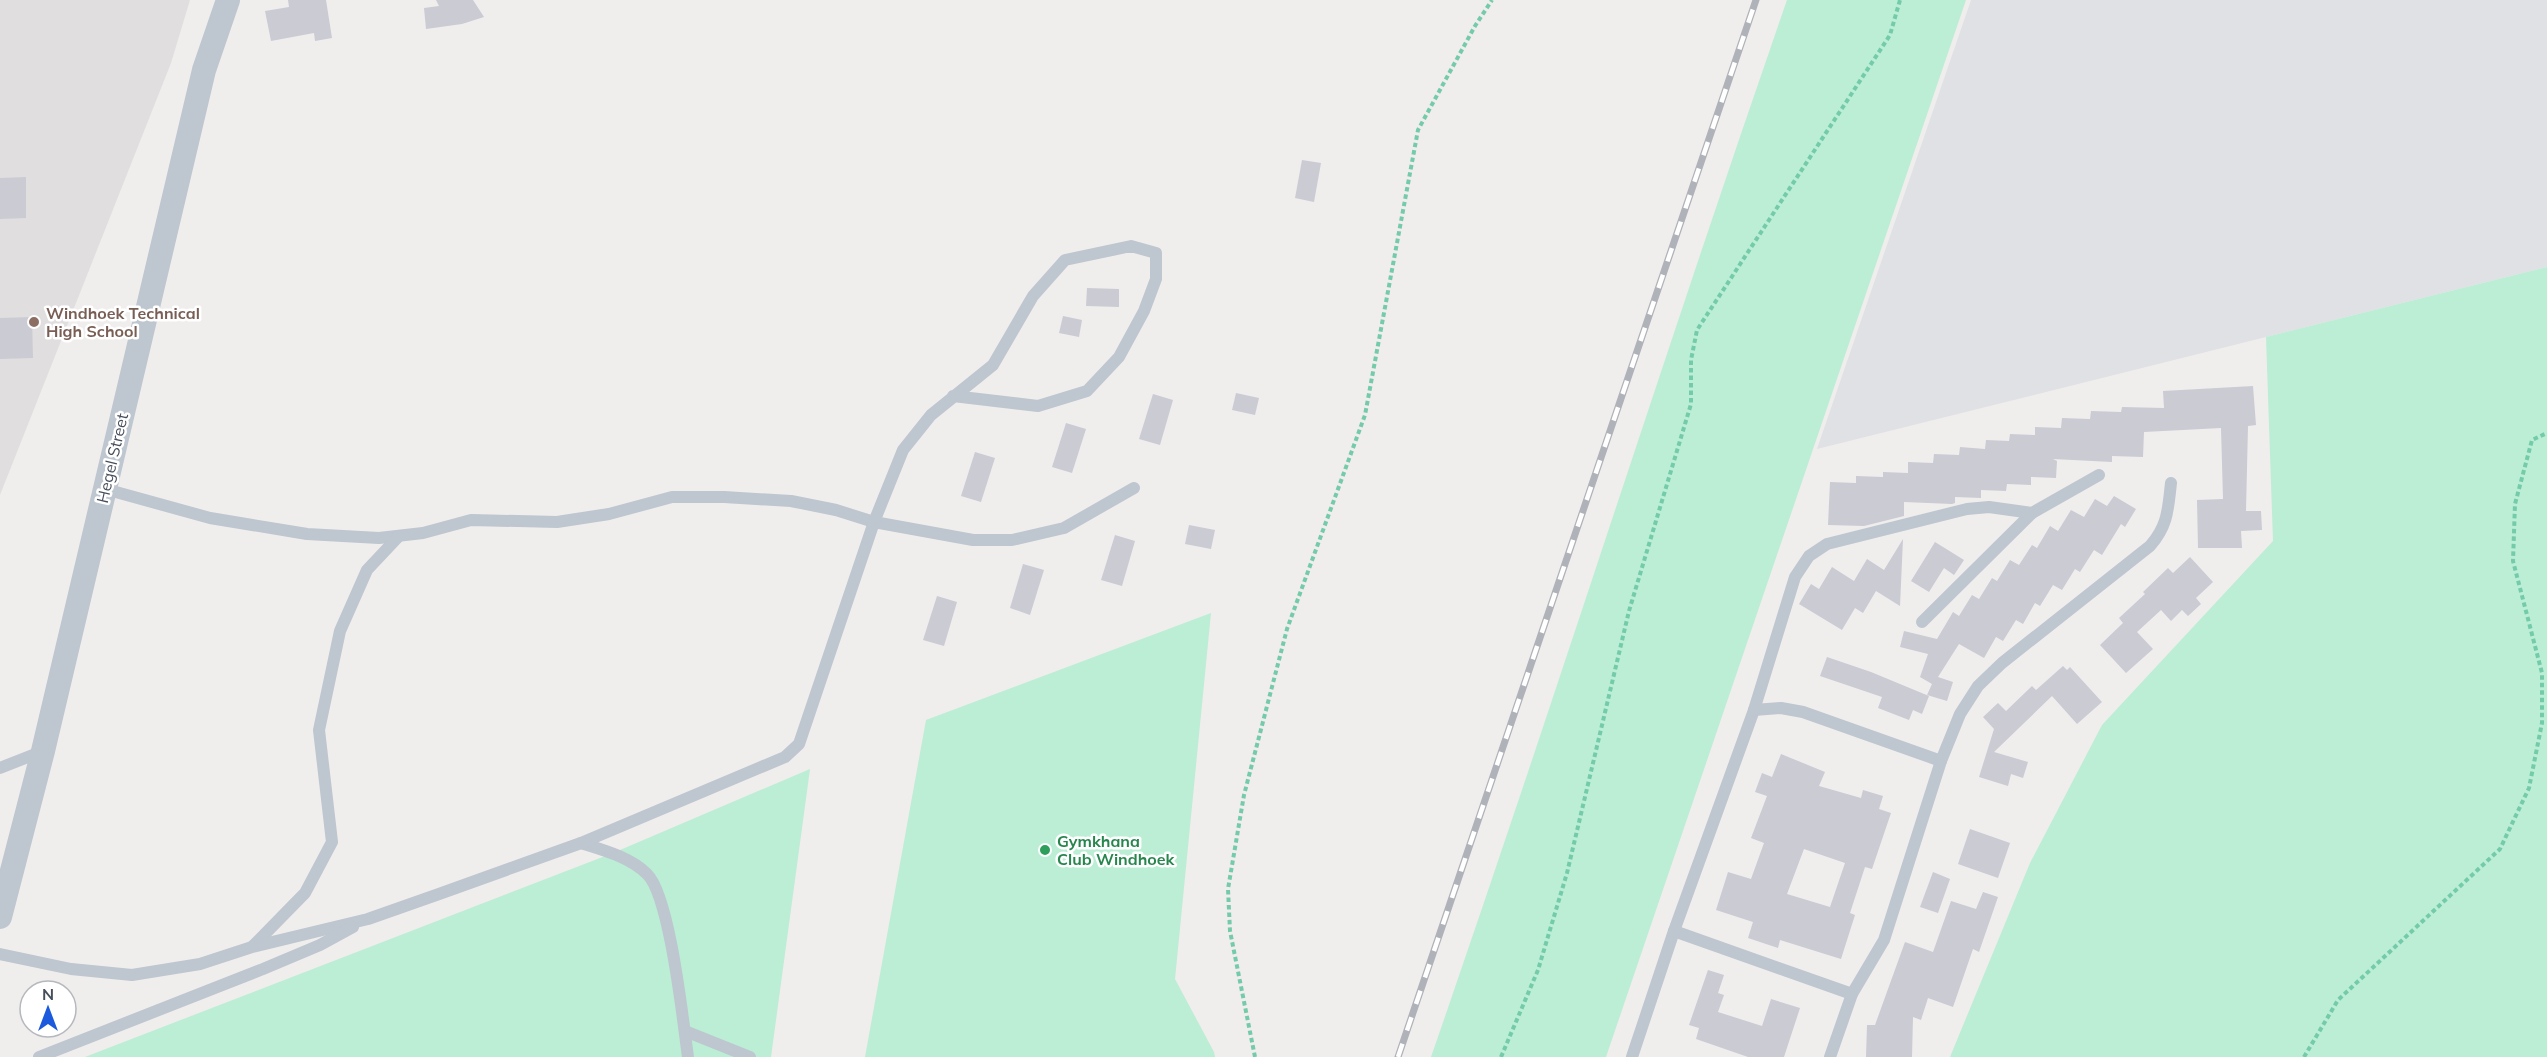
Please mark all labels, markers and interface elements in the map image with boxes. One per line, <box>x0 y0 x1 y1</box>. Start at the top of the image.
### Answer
place label: Windhoek Technical High School <box>46 303 200 341</box>
marker: Windhoek Technical High School <box>27 315 41 329</box>
street label: Hegel Street <box>92 411 132 505</box>
place label: Gymkhana Club Windhoek <box>1057 831 1176 869</box>
marker: Gymkhana Club Windhoek <box>1038 843 1052 857</box>
north arrow <box>18 979 78 1039</box>
text: N <box>42 984 54 1004</box>

